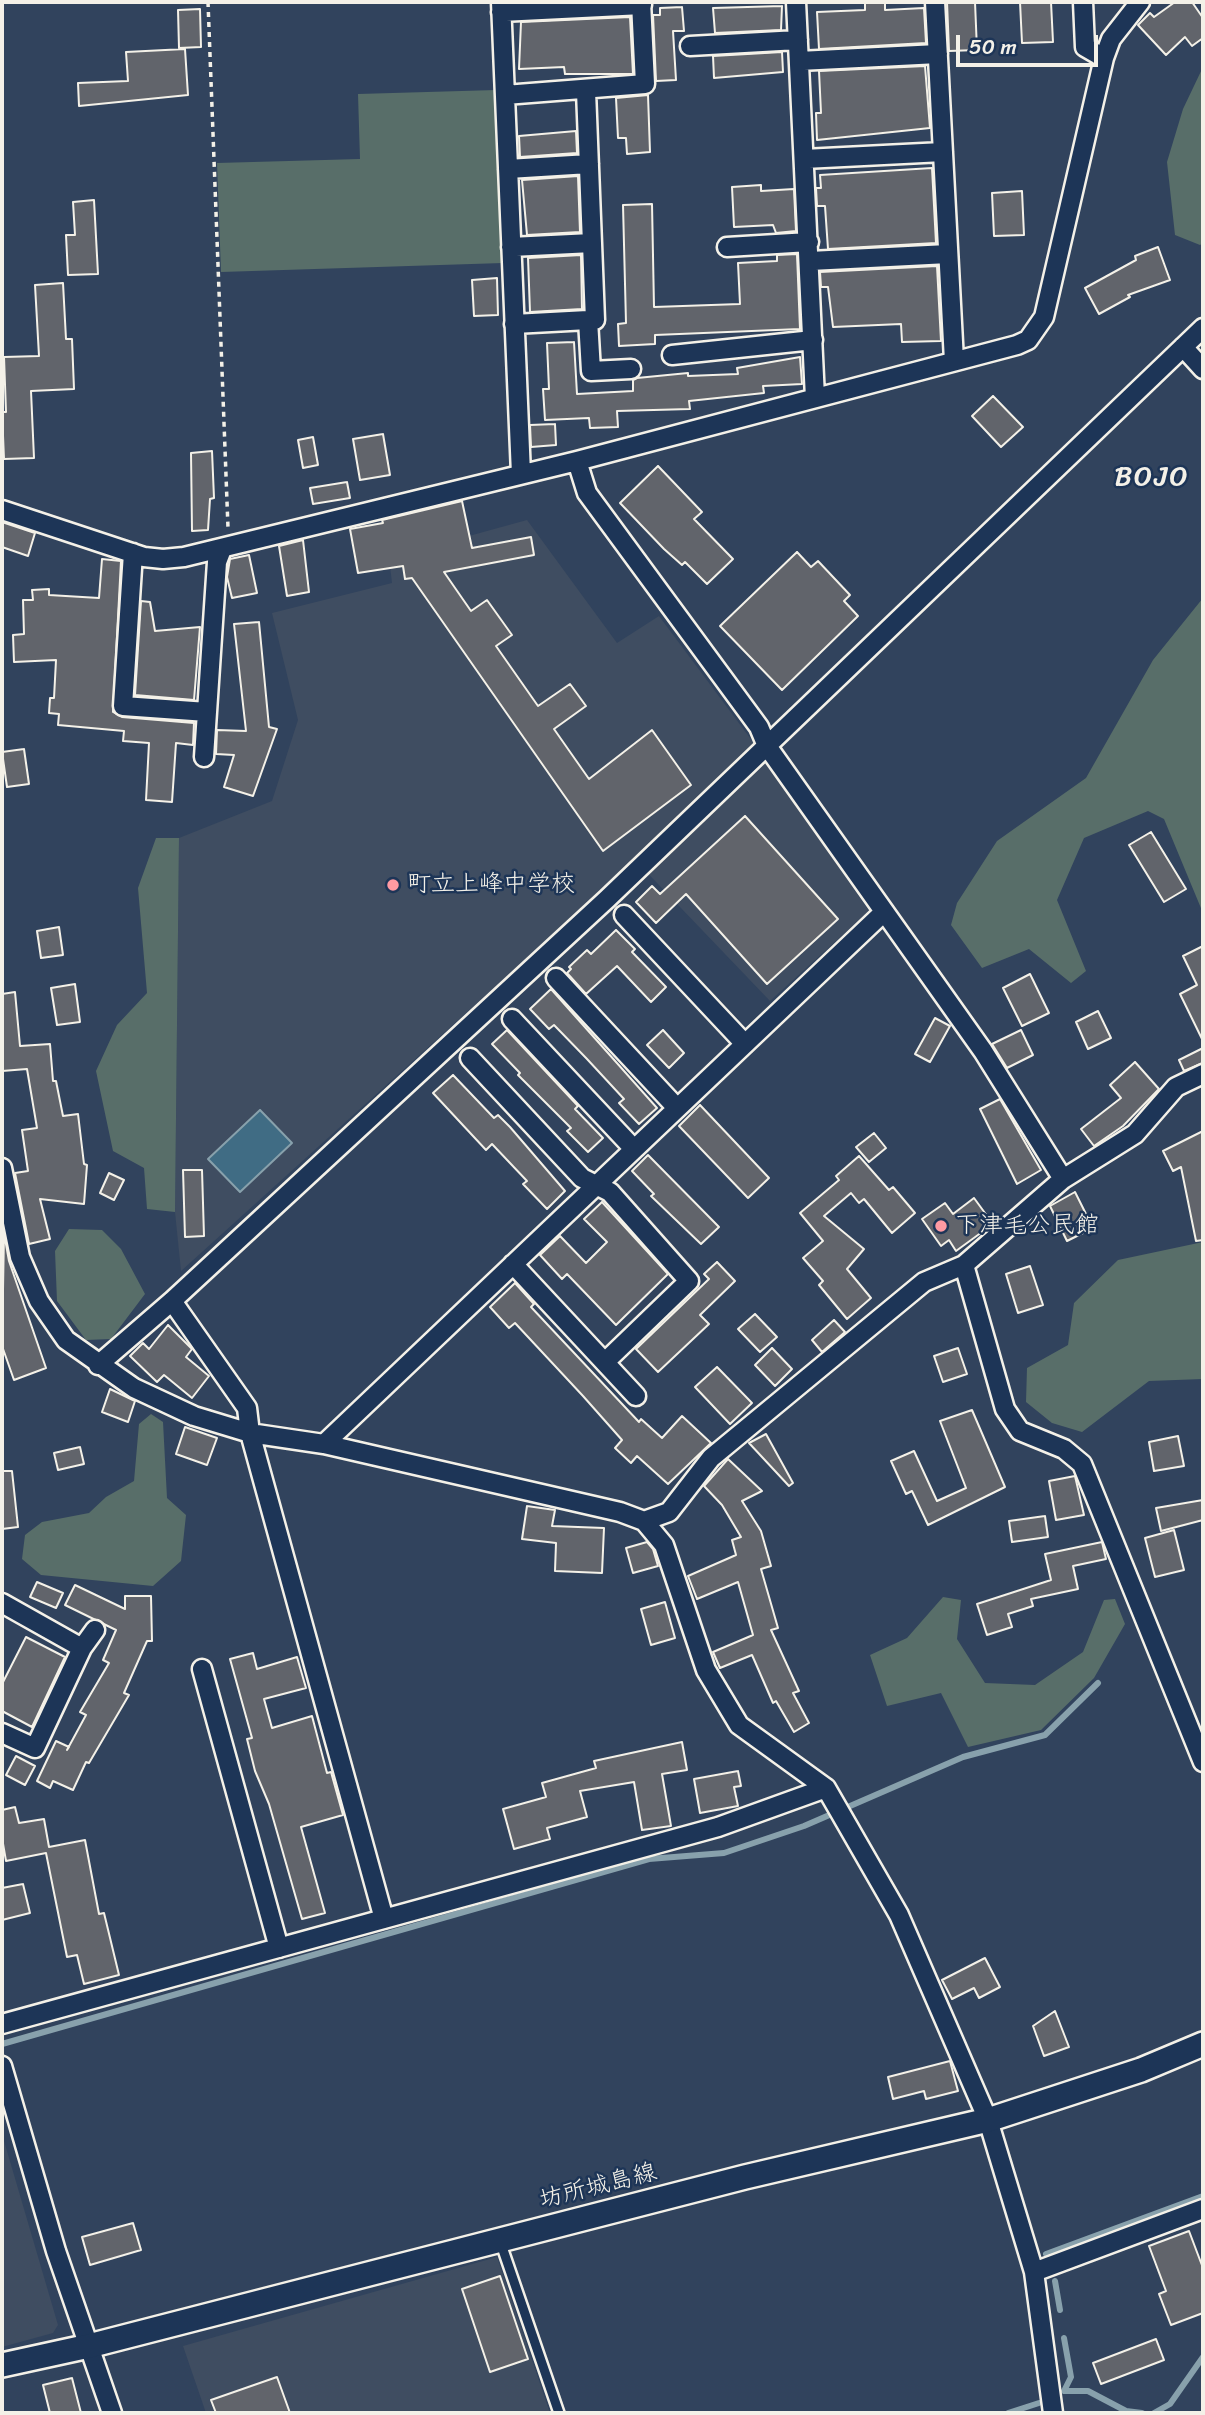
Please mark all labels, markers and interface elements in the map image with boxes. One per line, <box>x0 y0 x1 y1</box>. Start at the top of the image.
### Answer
scale bar <box>960 21 1102 65</box>
text: 50 m <box>969 28 1017 66</box>
district label: BOJO <box>1115 461 1189 495</box>
place label: 町立上峰中学校 <box>407 871 575 899</box>
marker: 町立上峰中学校 <box>385 877 401 893</box>
place label: 下津毛公民館 <box>955 1212 1099 1240</box>
marker: 下津毛公民館 <box>933 1218 949 1234</box>
street label: 坊所城島線 <box>536 2159 660 2215</box>

